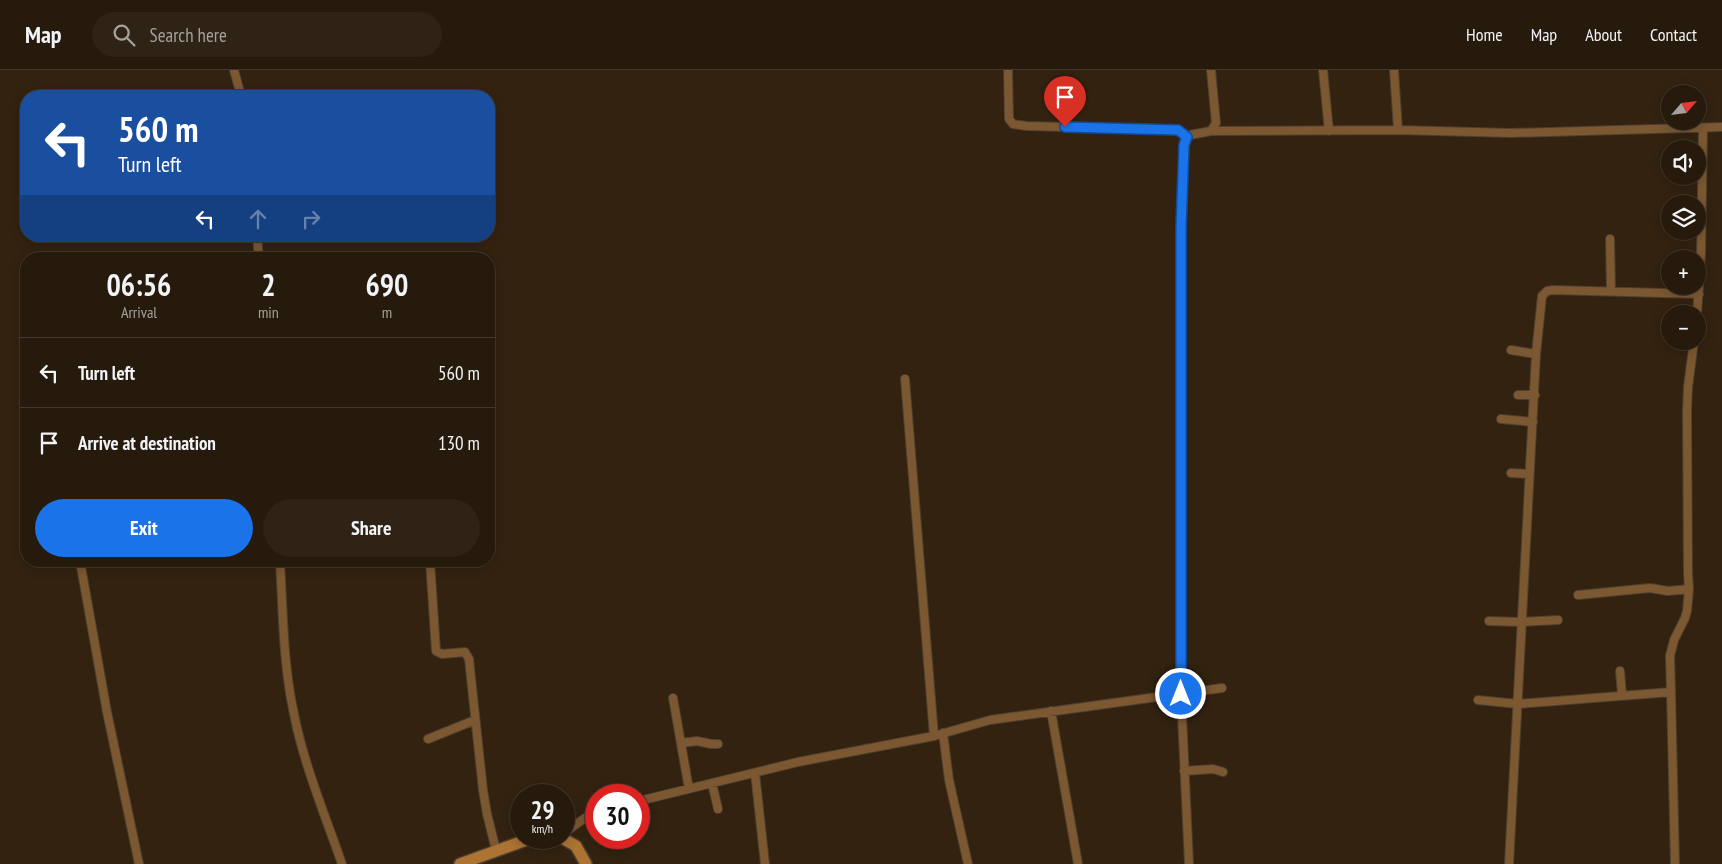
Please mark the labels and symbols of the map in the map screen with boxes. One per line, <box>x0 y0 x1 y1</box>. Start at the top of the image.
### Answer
pin <box>1044 76 1086 127</box>
north arrow <box>1661 85 1706 130</box>
position arrow <box>1154 667 1206 719</box>
speed limit sign: 30 <box>585 784 650 849</box>

